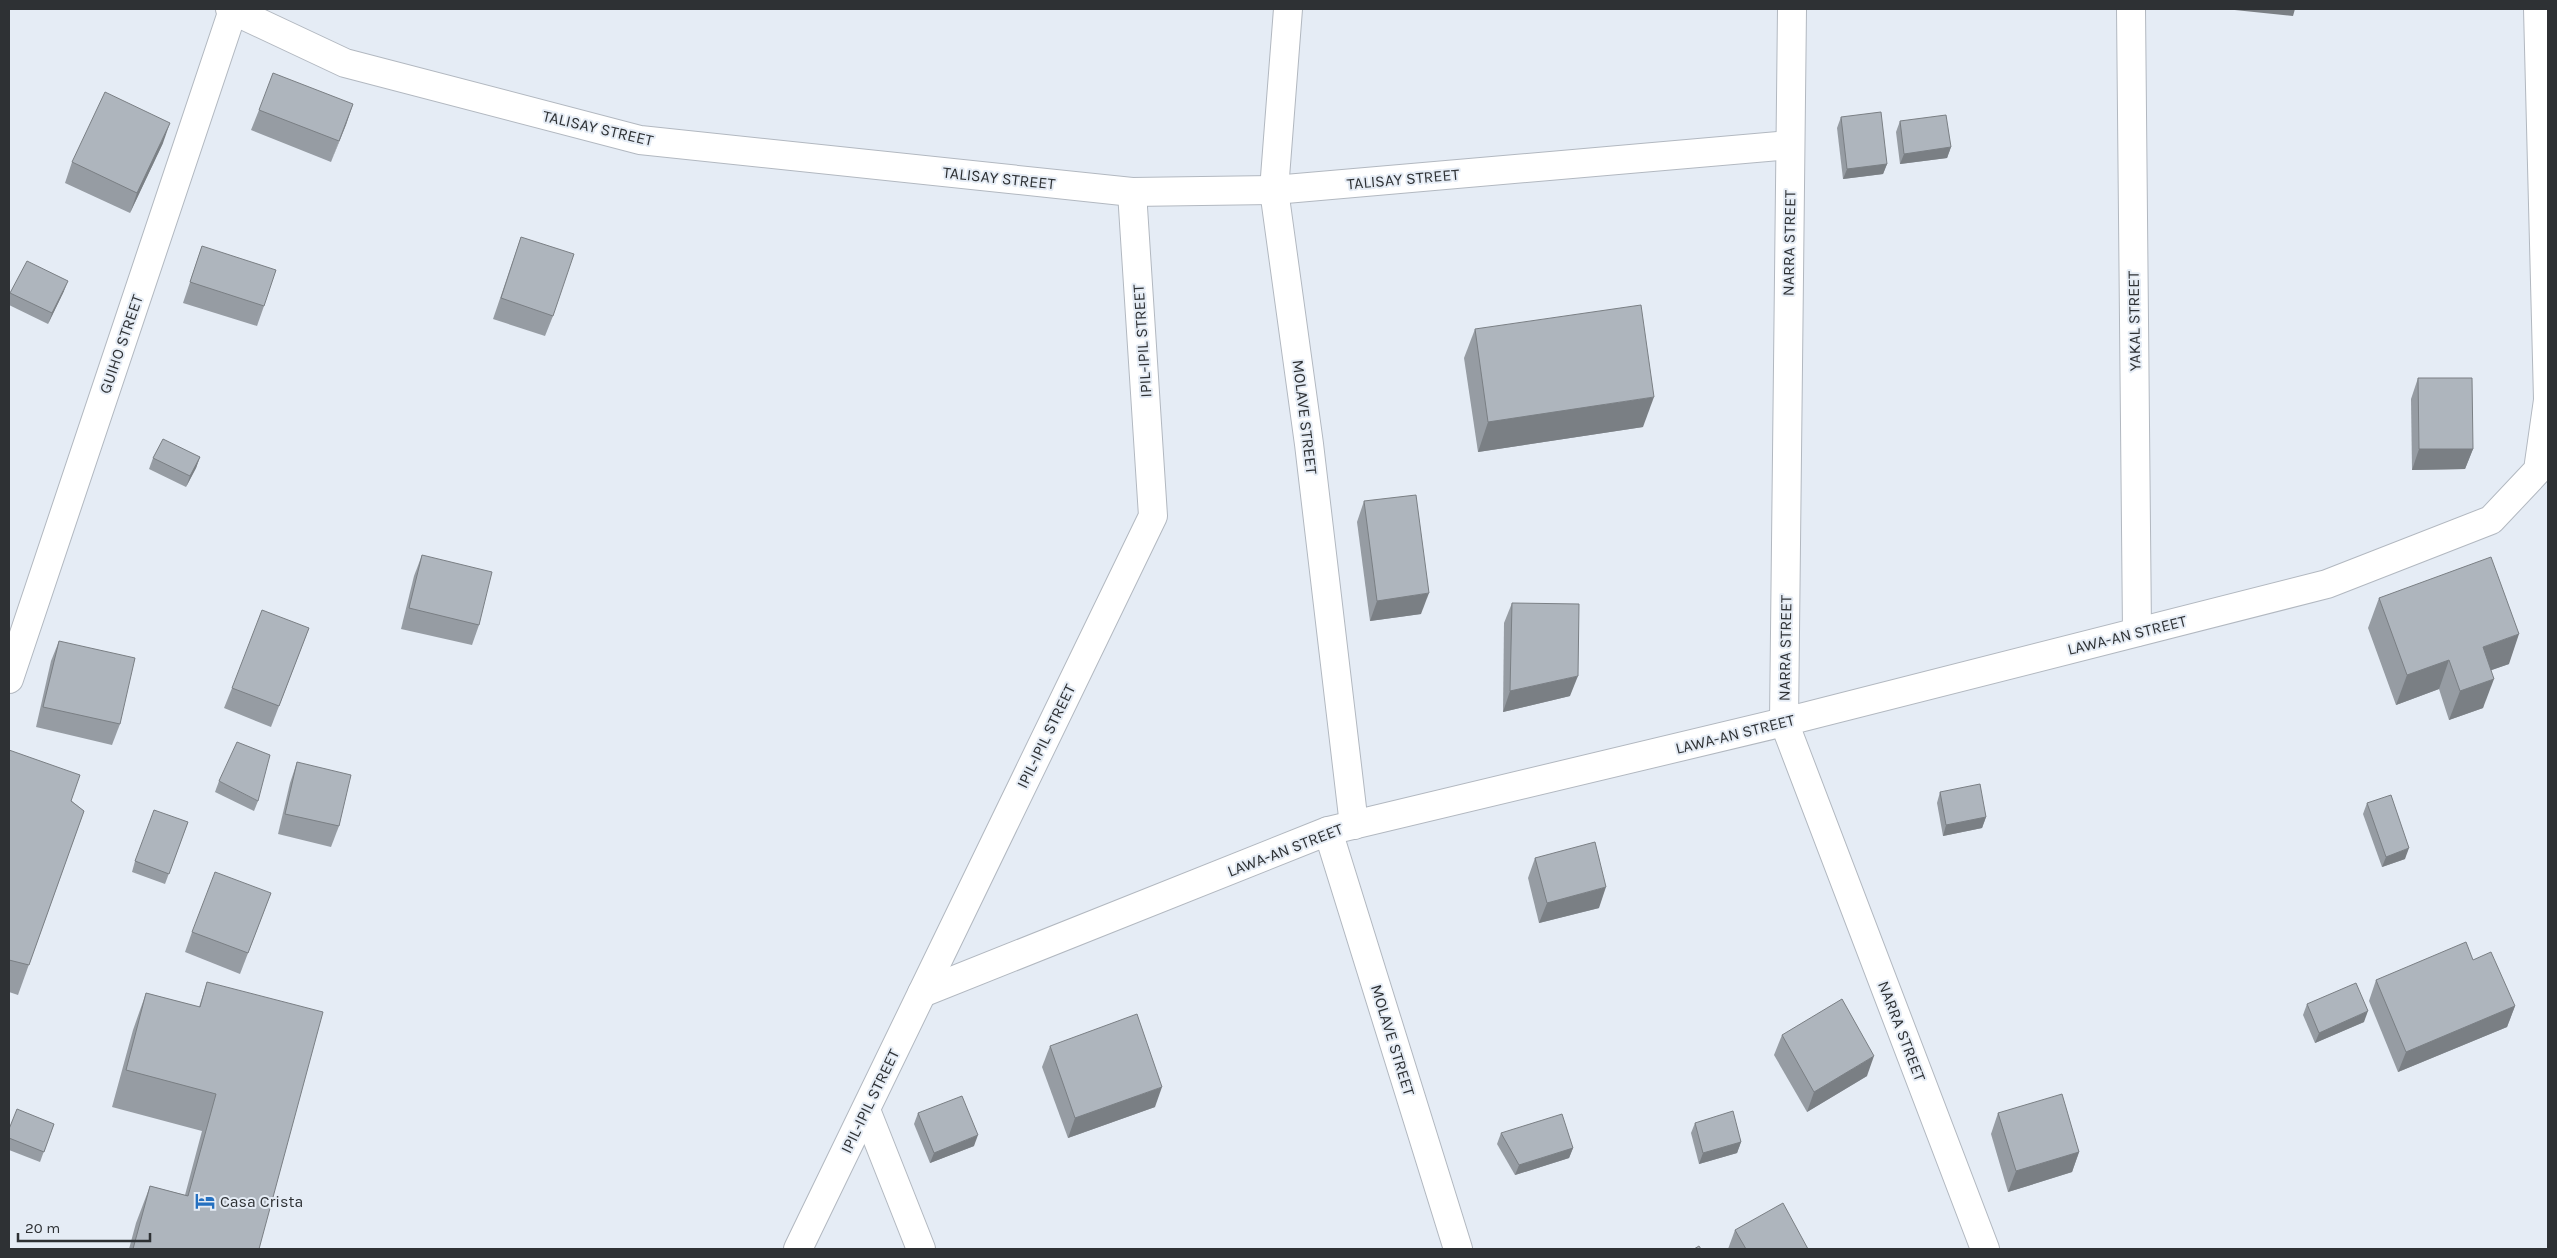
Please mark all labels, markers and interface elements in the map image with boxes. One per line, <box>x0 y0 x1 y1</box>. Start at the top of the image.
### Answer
street label: TALISAY STREET <box>541 106 655 150</box>
street label: TALISAY STREET <box>942 163 1056 193</box>
street label: TALISAY STREET <box>1346 165 1460 193</box>
street label: NARRA STREET <box>1779 190 1799 296</box>
street label: YAKAL STREET <box>2124 271 2144 371</box>
street label: IPIL-IPIL STREET <box>1129 284 1155 398</box>
street label: GUIHO STREET <box>95 292 147 396</box>
street label: MOLAVE STREET <box>1289 359 1321 475</box>
street label: NARRA STREET <box>1775 595 1795 701</box>
street label: LAWA-AN STREET <box>2065 611 2189 659</box>
street label: IPIL-IPIL STREET <box>1013 681 1079 791</box>
street label: LAWA-AN STREET <box>1673 710 1797 758</box>
street label: LAWA-AN STREET <box>1225 819 1345 881</box>
street label: NARRA STREET <box>1874 978 1930 1084</box>
street label: MOLAVE STREET <box>1367 982 1419 1098</box>
street label: IPIL-IPIL STREET <box>837 1046 903 1156</box>
hotel icon: Casa Crista <box>194 1190 216 1212</box>
place label: Casa Crista <box>220 1192 303 1211</box>
scale bar <box>18 1210 150 1242</box>
text: 20 m <box>25 1219 60 1237</box>

